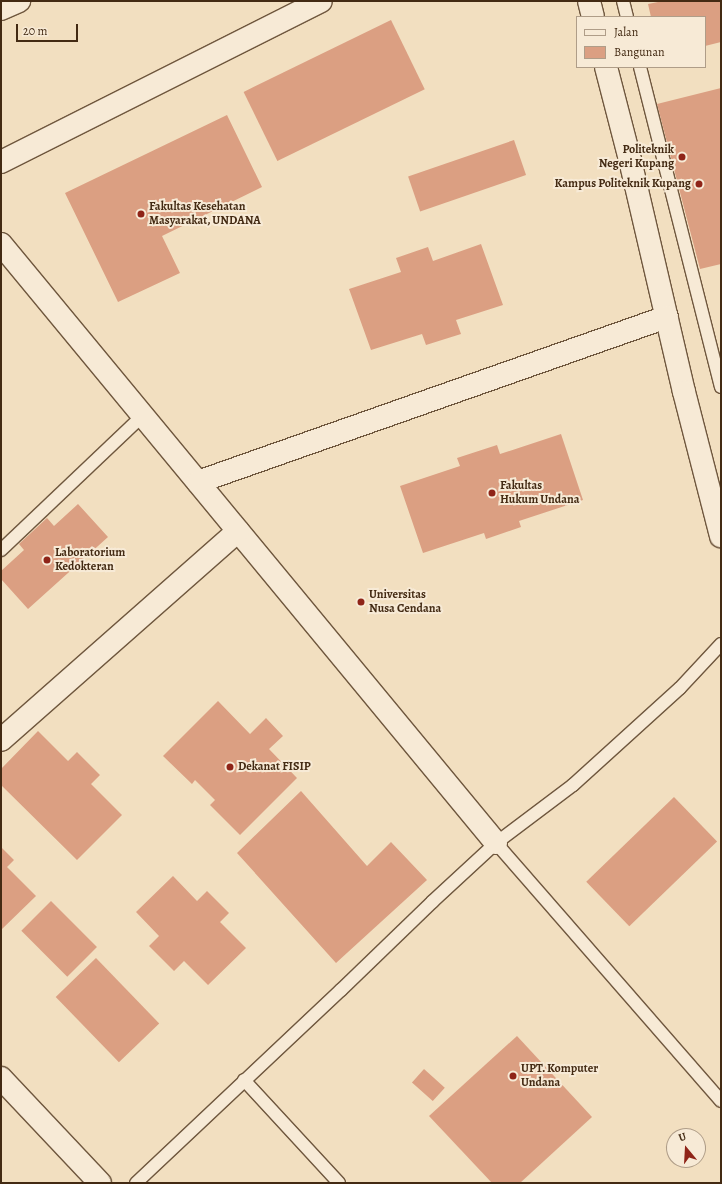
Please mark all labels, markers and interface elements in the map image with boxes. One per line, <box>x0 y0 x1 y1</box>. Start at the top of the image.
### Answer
scale bar <box>18 16 80 42</box>
legend <box>576 16 706 68</box>
text: 20 m <box>23 23 47 39</box>
text: Jalan <box>614 24 638 40</box>
text: Bangunan <box>614 44 665 60</box>
place label: Politeknik Negeri Kupang <box>599 143 674 171</box>
marker: Politeknik Negeri Kupang <box>677 152 687 162</box>
place label: Kampus Politeknik Kupang <box>555 177 691 191</box>
marker: Kampus Politeknik Kupang <box>694 179 704 189</box>
place label: Fakultas Kesehatan Masyarakat, UNDANA <box>149 200 261 228</box>
marker: Fakultas Kesehatan Masyarakat, UNDANA <box>136 209 146 219</box>
place label: Fakultas Hukum Undana <box>500 479 580 507</box>
marker: Fakultas Hukum Undana <box>487 488 497 498</box>
place label: Laboratorium Kedokteran <box>55 546 125 574</box>
marker: Laboratorium Kedokteran <box>42 555 52 565</box>
place label: Universitas Nusa Cendana <box>369 588 441 616</box>
marker: Universitas Nusa Cendana <box>356 597 366 607</box>
place label: Dekanat FISIP <box>238 760 311 774</box>
marker: Dekanat FISIP <box>225 762 235 772</box>
place label: UPT. Komputer Undana <box>521 1062 598 1090</box>
marker: UPT. Komputer Undana <box>508 1071 518 1081</box>
north arrow <box>666 1128 706 1168</box>
text: U <box>677 1129 688 1145</box>

